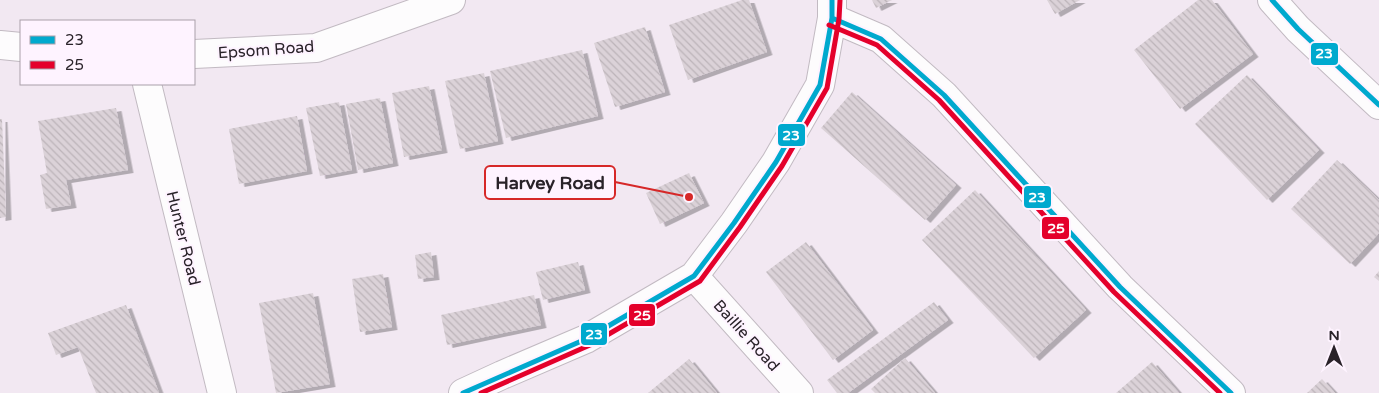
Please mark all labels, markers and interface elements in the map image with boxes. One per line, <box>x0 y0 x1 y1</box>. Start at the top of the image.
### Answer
legend <box>20 20 195 85</box>
text: 23 <box>65 31 84 49</box>
street label: Epsom Road <box>217 37 315 63</box>
line badge: 23 <box>1310 42 1339 66</box>
text: 23 <box>1315 45 1333 62</box>
text: 25 <box>65 56 84 74</box>
line badge: 23 <box>777 123 806 147</box>
text: 23 <box>782 127 800 144</box>
callout: Harvey Road <box>485 166 615 199</box>
text: Harvey Road <box>495 172 605 194</box>
line badge: 23 <box>1023 185 1052 209</box>
street label: Hunter Road <box>162 189 204 288</box>
text: 23 <box>1028 189 1046 206</box>
line badge: 25 <box>1041 216 1070 240</box>
text: 25 <box>1047 220 1065 237</box>
street label: Baillie Road <box>709 296 784 376</box>
line badge: 25 <box>628 303 656 327</box>
text: 25 <box>633 307 651 324</box>
line badge: 23 <box>580 322 608 346</box>
north arrow <box>1309 323 1359 373</box>
text: 23 <box>585 326 603 343</box>
text: N <box>1328 327 1340 344</box>

